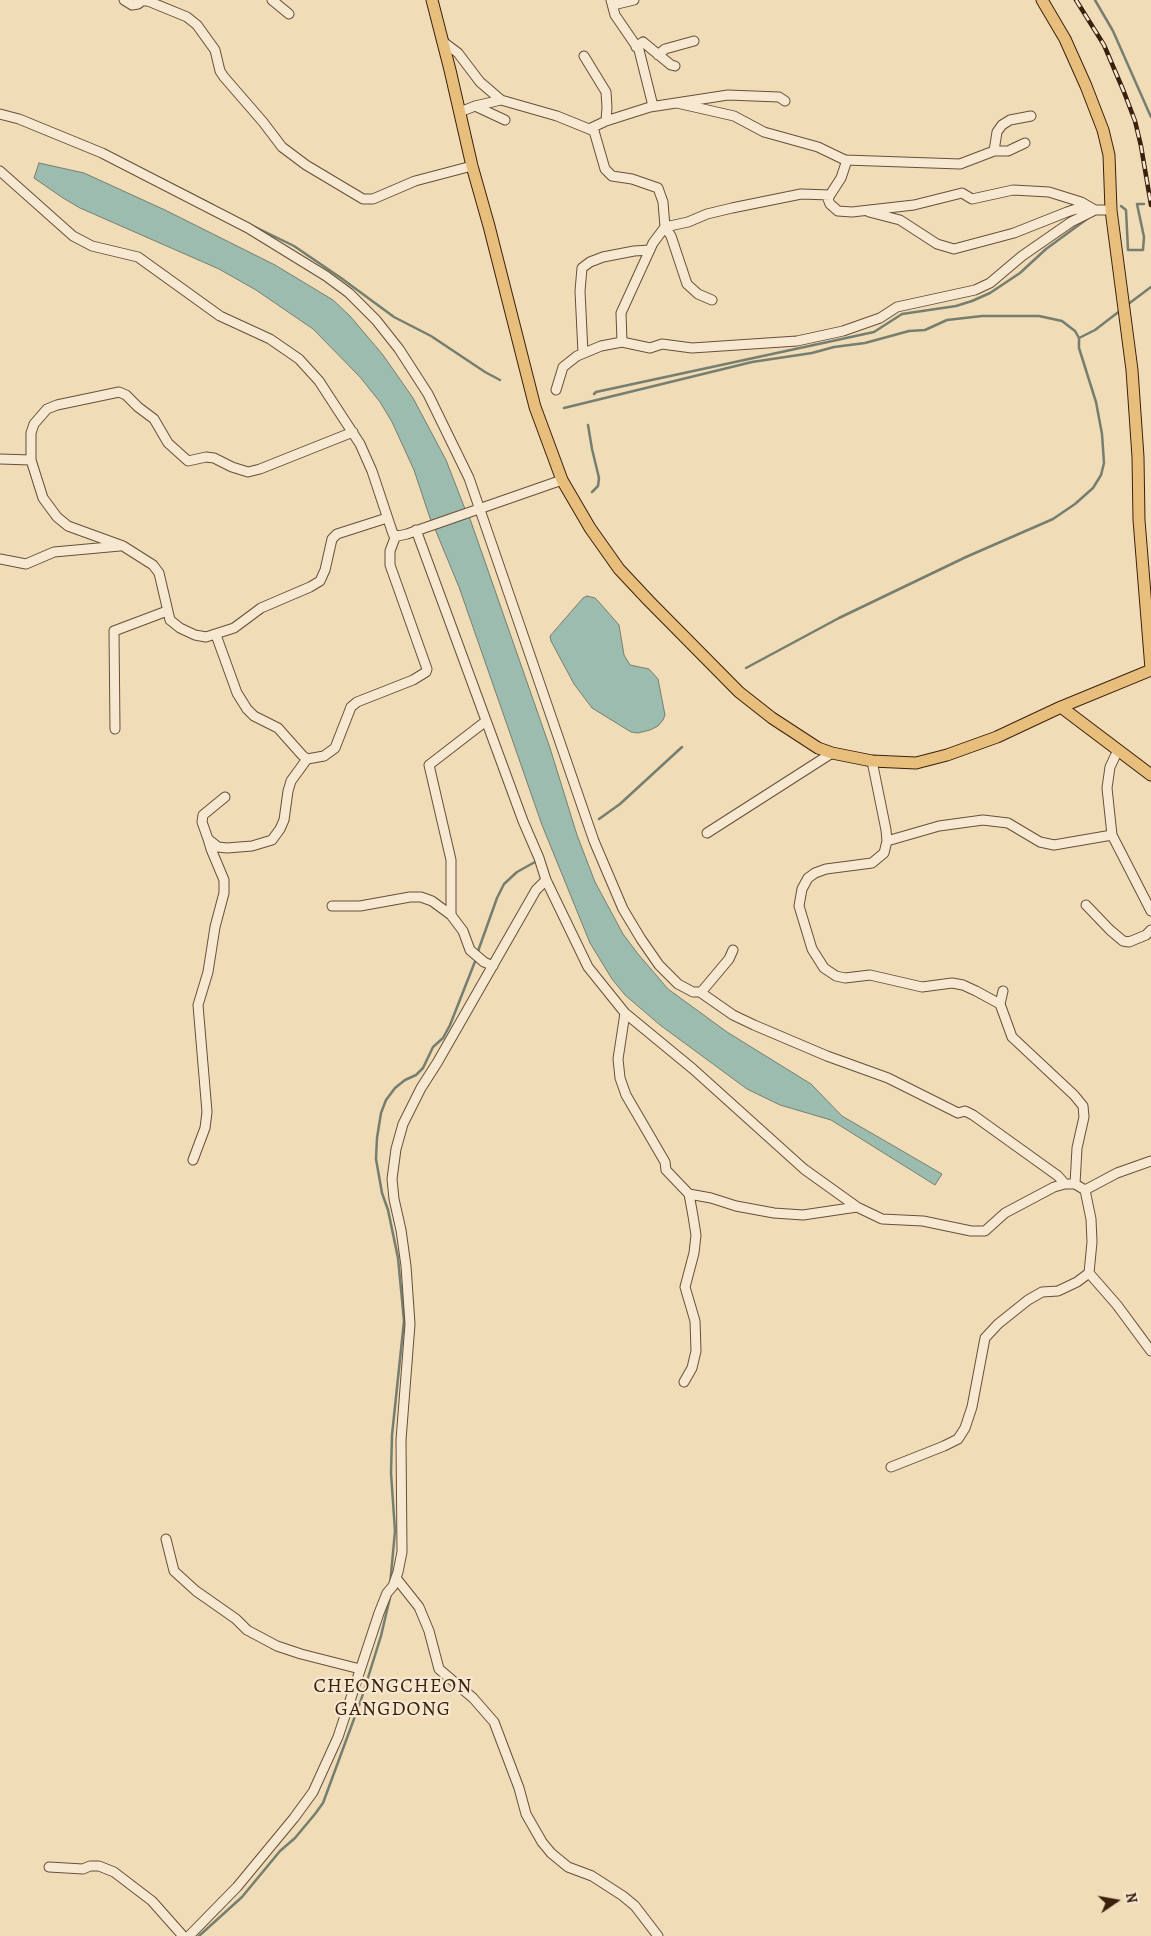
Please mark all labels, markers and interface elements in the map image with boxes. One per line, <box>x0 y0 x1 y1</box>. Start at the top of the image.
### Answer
district label: CHEONGCHEON GANGDONG <box>312 1675 474 1722</box>
north arrow <box>1091 1876 1141 1926</box>
text: N <box>1121 1891 1142 1905</box>

